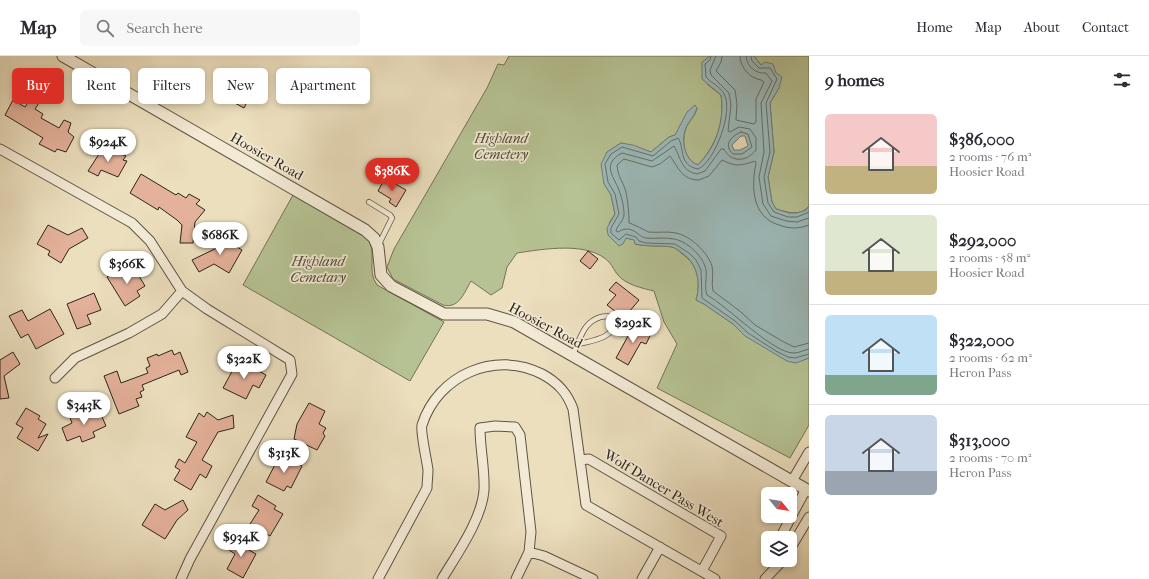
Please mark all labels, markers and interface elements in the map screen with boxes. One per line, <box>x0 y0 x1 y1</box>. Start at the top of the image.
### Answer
search box <box>80 10 360 46</box>
text: Map <box>20 17 56 39</box>
icon: search <box>94 17 116 39</box>
text: Search here <box>126 19 203 37</box>
text: Home <box>916 19 953 36</box>
text: Map <box>975 19 1002 36</box>
text: About <box>1024 19 1060 36</box>
text: Contact <box>1082 19 1129 36</box>
chip: Buy <box>12 68 64 104</box>
chip: Rent <box>72 68 130 104</box>
chip: Filters <box>138 68 205 104</box>
chip: New <box>213 68 268 104</box>
chip: Apartment <box>276 68 370 104</box>
icon: filters <box>1111 69 1133 91</box>
text: 9 homes <box>825 70 884 90</box>
pin: $924K <box>80 129 136 163</box>
street label: Hoosier Road <box>227 129 307 184</box>
text: $386,000 <box>949 129 1015 149</box>
park label: Highland Cemetery <box>473 130 529 163</box>
icon: home <box>857 130 905 178</box>
text: $924K <box>89 134 127 149</box>
text: 2 rooms · 76 m² <box>949 149 1031 164</box>
pin: $386K <box>364 158 420 192</box>
text: $386K <box>374 163 410 178</box>
text: Hoosier Road <box>949 164 1025 179</box>
pin: $686K <box>192 222 248 256</box>
text: $686K <box>201 227 239 242</box>
text: $292,000 <box>949 230 1016 250</box>
icon: home <box>857 231 905 279</box>
text: 2 rooms · 58 m² <box>949 250 1030 265</box>
pin: $366K <box>99 251 155 285</box>
park label: Highland Cemetary <box>290 253 347 286</box>
text: $366K <box>109 256 145 271</box>
text: Hoosier Road <box>949 265 1025 280</box>
street label: Hoosier Road <box>506 299 586 352</box>
pin: $292K <box>605 310 661 344</box>
text: $292K <box>615 315 651 330</box>
text: $322,000 <box>949 330 1014 350</box>
icon: home <box>857 331 905 379</box>
pin: $322K <box>216 346 272 380</box>
text: 2 rooms · 62 m² <box>949 350 1032 365</box>
text: $322K <box>226 351 262 366</box>
text: Heron Pass <box>949 365 1011 380</box>
pin: $343K <box>56 392 112 426</box>
text: $343K <box>67 397 101 412</box>
text: $313,000 <box>949 430 1010 450</box>
icon: home <box>857 431 905 479</box>
pin: $313K <box>256 440 312 474</box>
text: $313K <box>268 445 300 460</box>
street label: Wolf Dancer Pass West <box>600 445 727 531</box>
text: 2 rooms · 70 m² <box>949 450 1032 465</box>
text: Heron Pass <box>949 465 1011 480</box>
north arrow <box>761 487 797 523</box>
map controls <box>761 487 797 567</box>
pin: $934K <box>213 524 269 558</box>
text: $934K <box>223 529 259 544</box>
button: layers <box>761 531 797 567</box>

